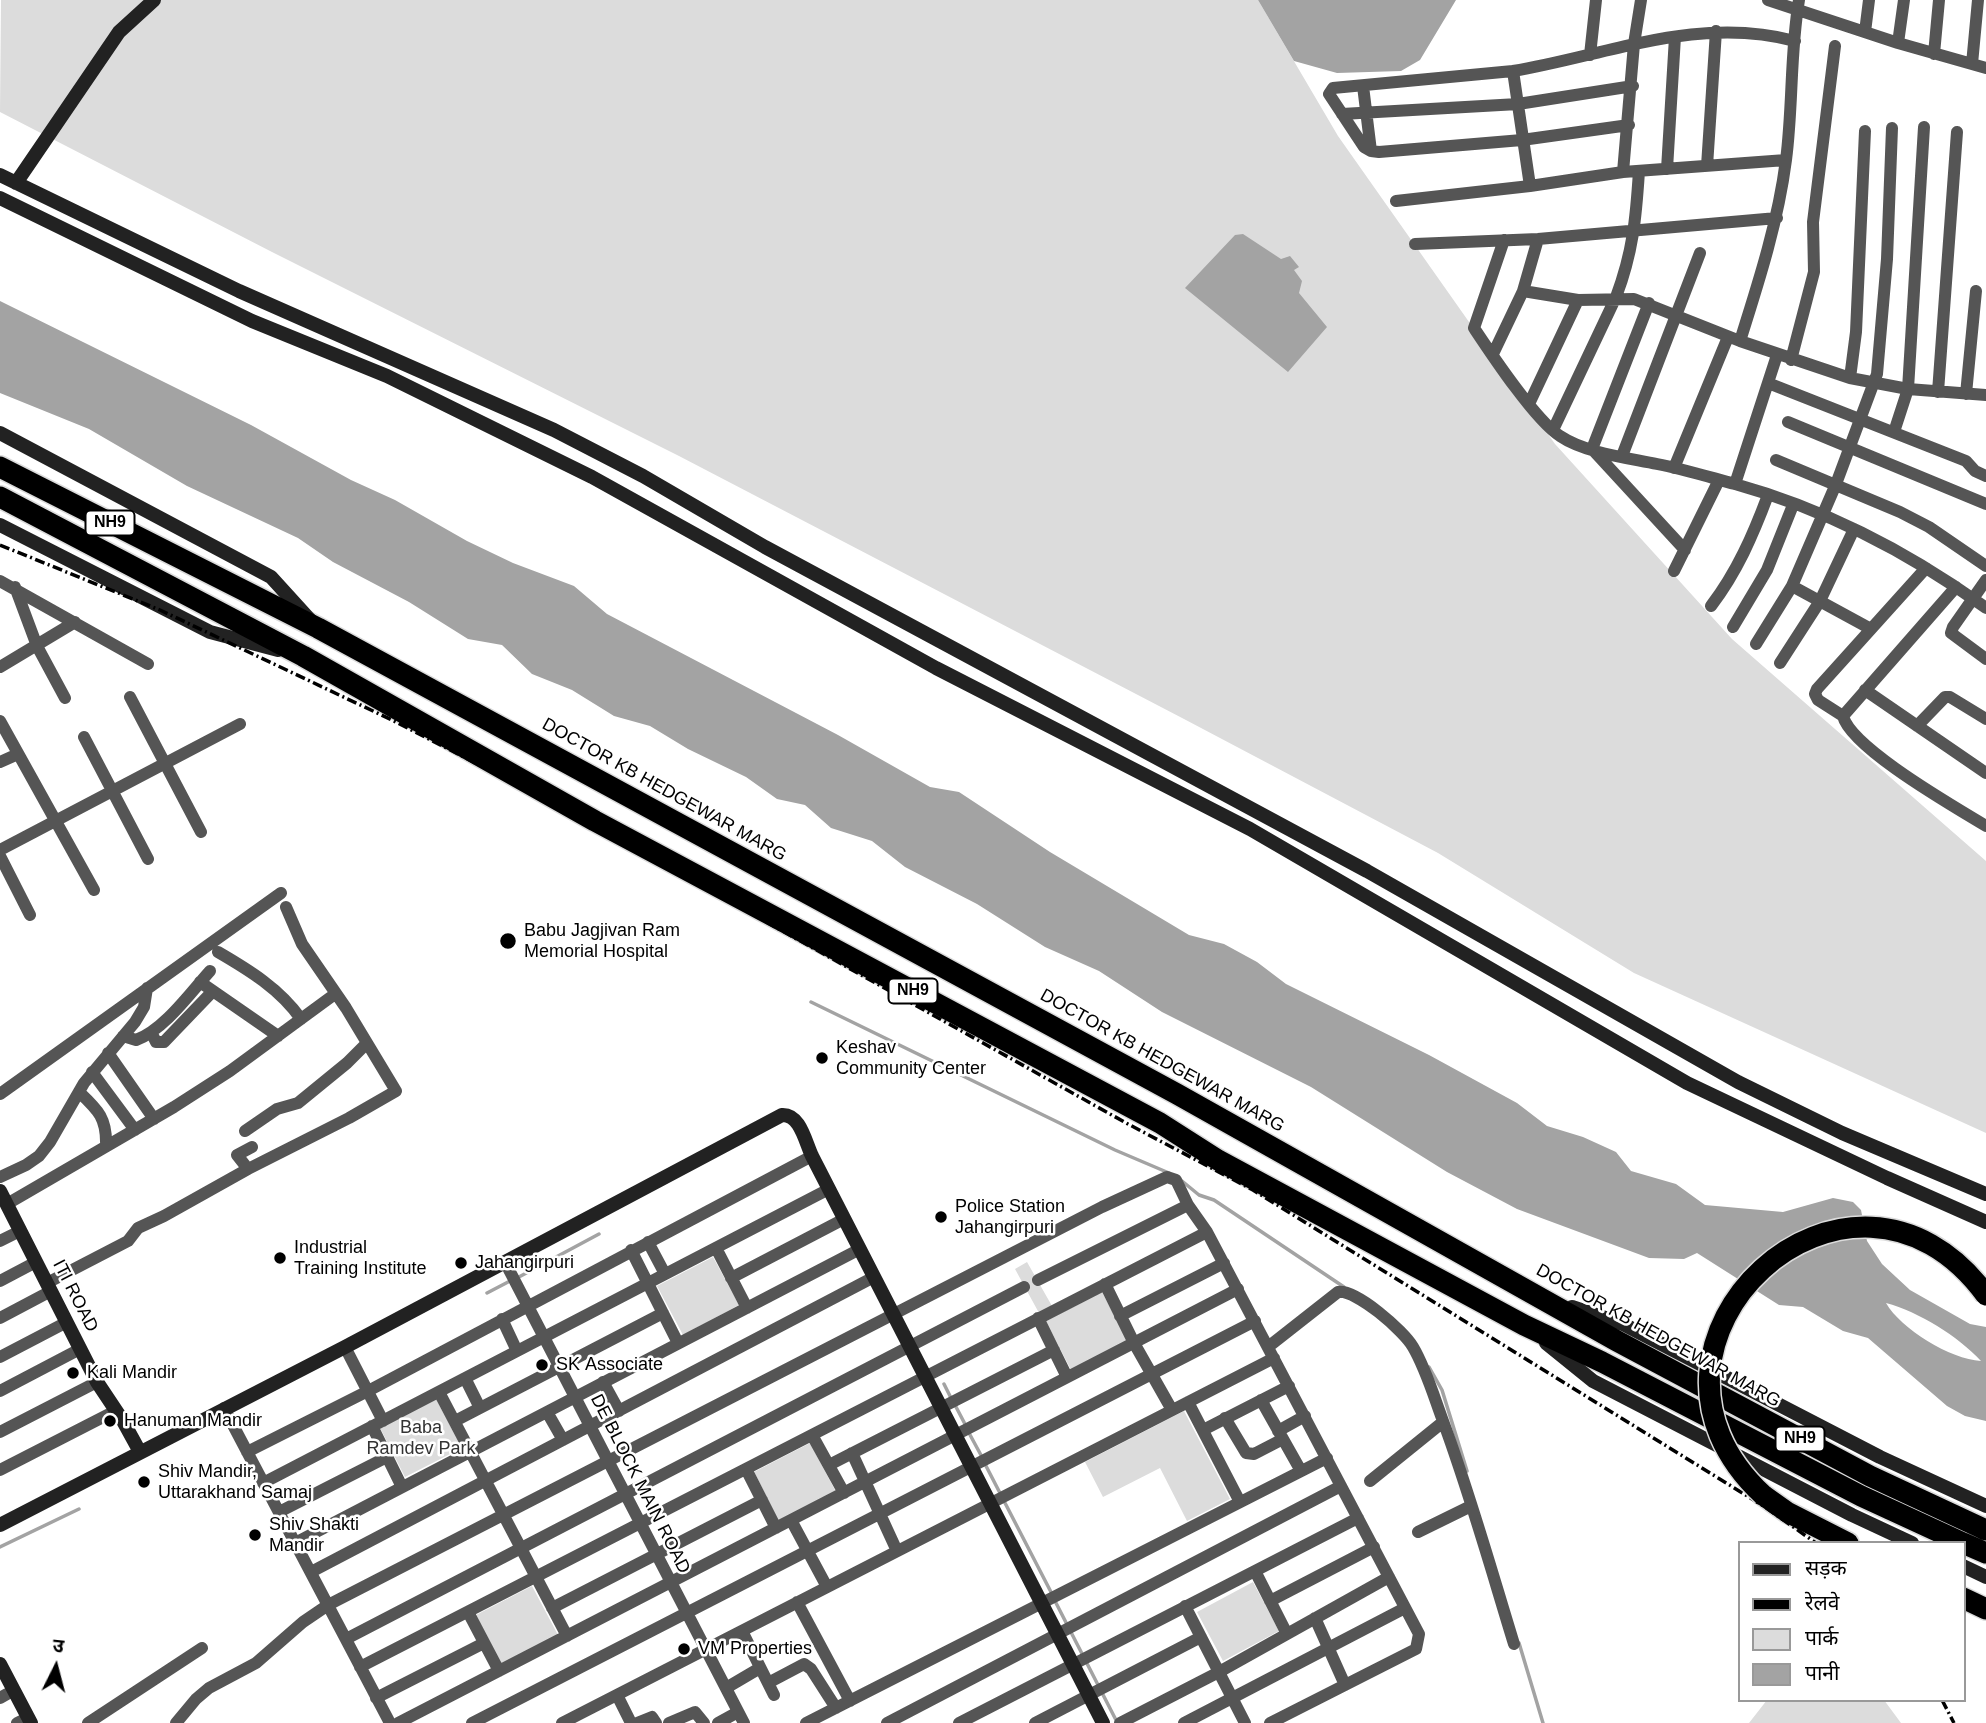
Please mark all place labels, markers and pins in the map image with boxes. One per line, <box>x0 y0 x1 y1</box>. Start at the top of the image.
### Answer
place label: Babu Jagjivan Ram Memorial Hospital <box>524 920 680 962</box>
marker: Babu Jagjivan Ram Memorial Hospital <box>498 931 518 951</box>
place label: Keshav Community Center <box>836 1037 986 1080</box>
marker: Keshav Community Center <box>814 1050 830 1066</box>
place label: Police Station Jahangirpuri <box>955 1196 1065 1238</box>
marker: Police Station Jahangirpuri <box>933 1209 949 1225</box>
place label: Industrial Training Institute <box>294 1237 426 1280</box>
marker: Industrial Training Institute <box>272 1250 288 1266</box>
place label: Jahangirpuri <box>475 1252 574 1274</box>
marker: Jahangirpuri <box>453 1255 469 1271</box>
place label: SK Associate <box>556 1354 663 1376</box>
marker: SK Associate <box>534 1357 550 1373</box>
place label: Kali Mandir <box>87 1362 177 1384</box>
marker: Kali Mandir <box>65 1365 81 1381</box>
place label: Hanuman Mandir <box>124 1410 262 1432</box>
marker: Hanuman Mandir <box>102 1413 118 1429</box>
place label: Shiv Mandir, Uttarakhand Samaj <box>158 1461 312 1504</box>
marker: Shiv Mandir, Uttarakhand Samaj <box>136 1474 152 1490</box>
place label: Shiv Shakti Mandir <box>269 1514 359 1556</box>
marker: Shiv Shakti Mandir <box>247 1527 263 1543</box>
place label: VM Properties <box>698 1638 812 1660</box>
marker: VM Properties <box>676 1641 692 1657</box>

